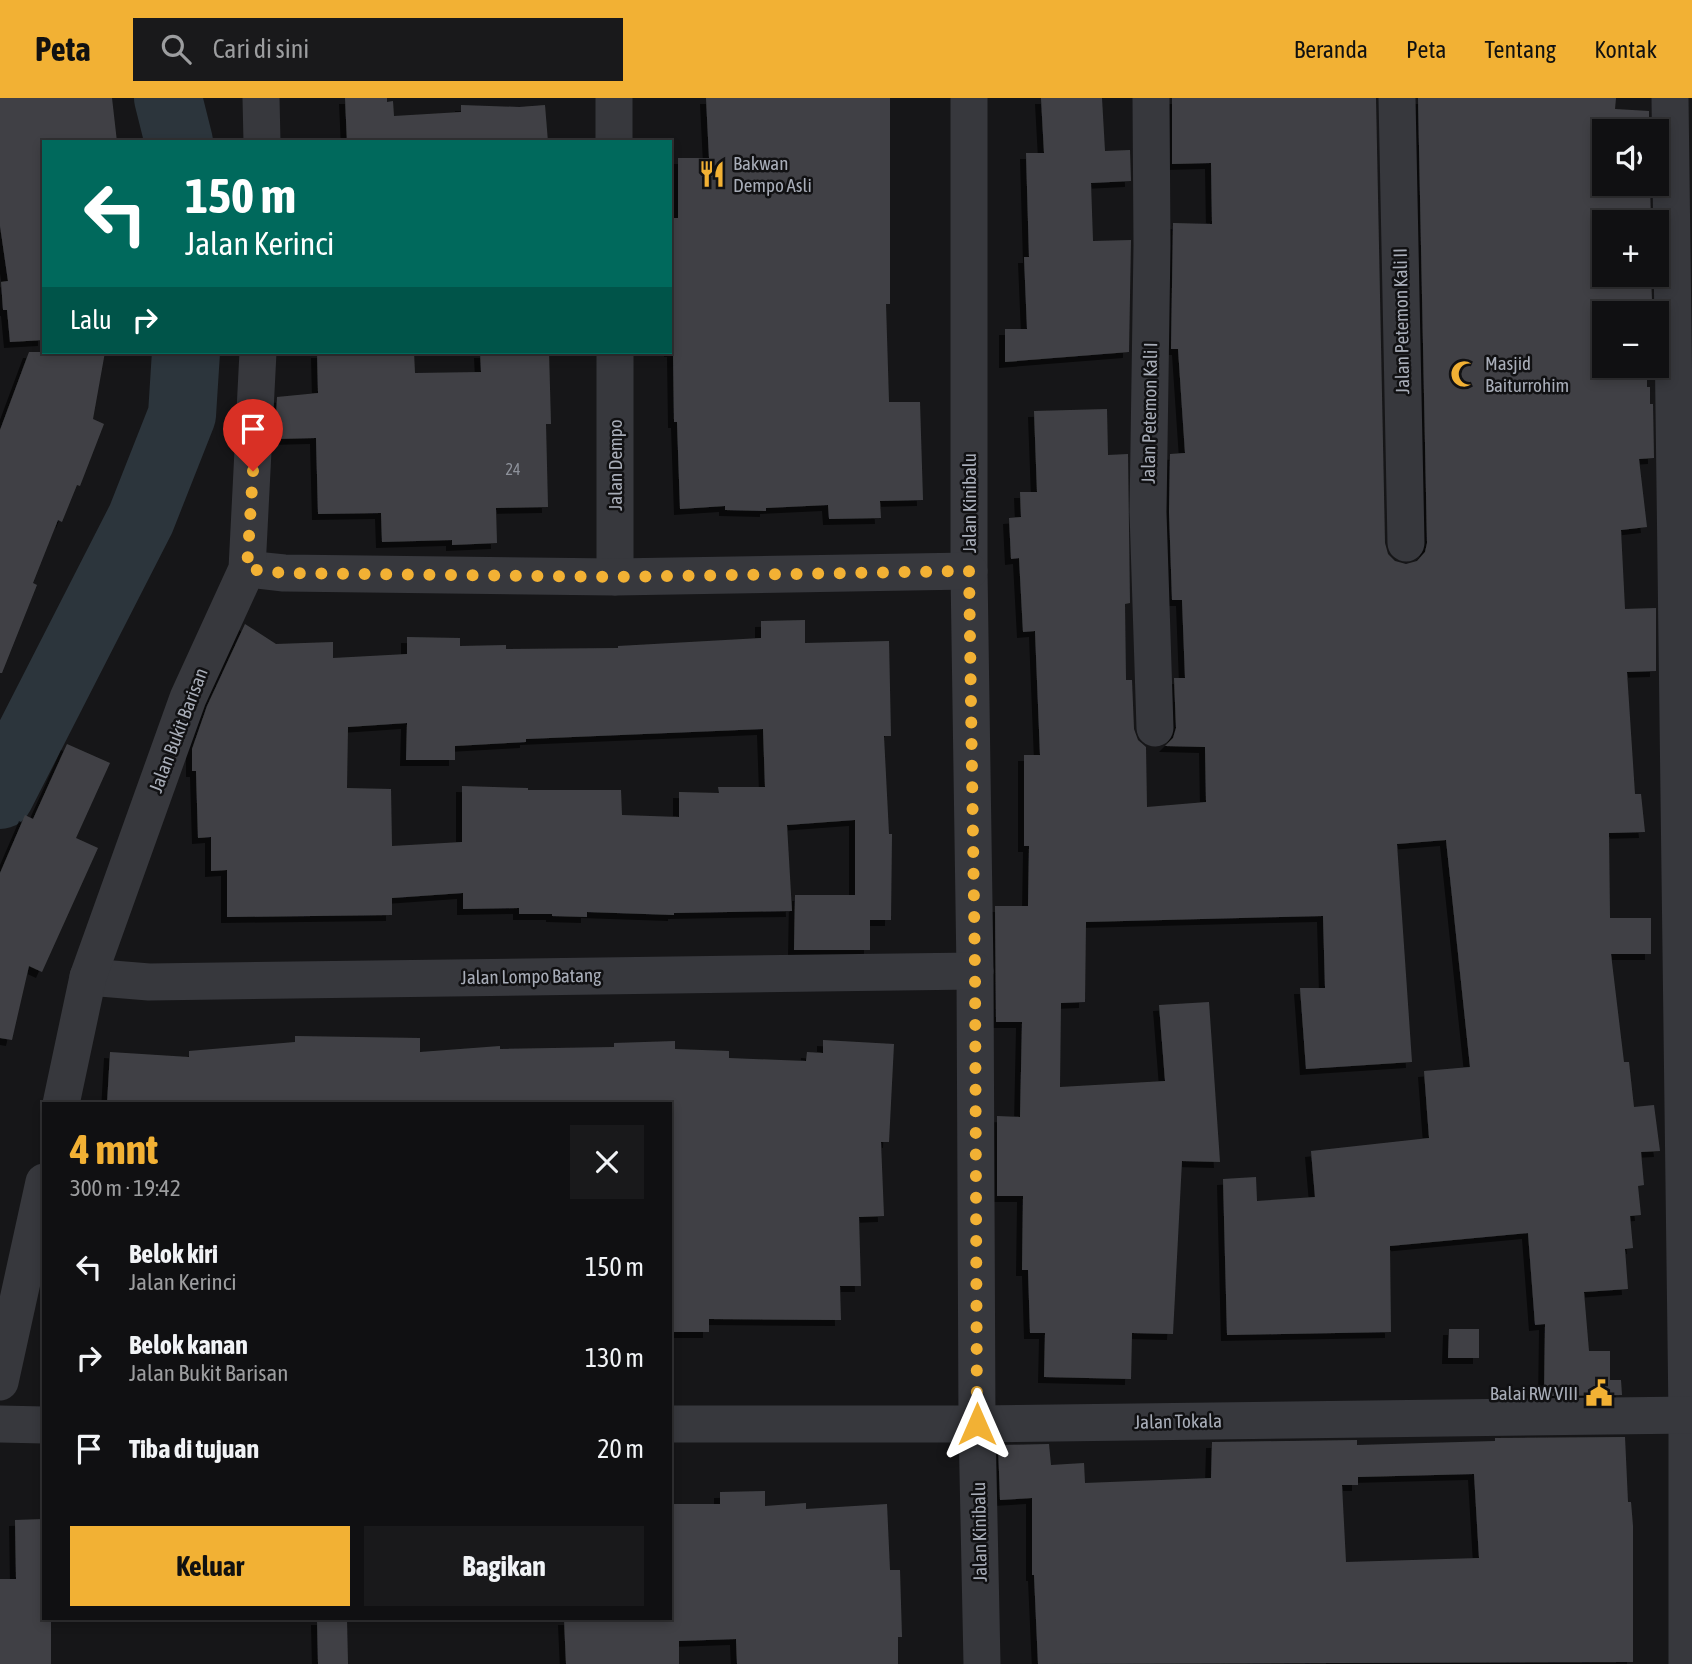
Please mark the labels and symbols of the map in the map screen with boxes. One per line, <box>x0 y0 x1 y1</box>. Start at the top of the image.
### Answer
place label: Bakwan Dempo Asli <box>733 152 812 196</box>
restaurant icon: Bakwan Dempo Asli <box>697 159 727 189</box>
street label: Jalan Petemon Kali II <box>1389 248 1413 394</box>
street label: Jalan Petemon Kali I <box>1137 342 1161 484</box>
place label: Masjid Baiturrohim <box>1485 352 1569 396</box>
mosque icon: Masjid Baiturrohim <box>1449 359 1479 389</box>
pin <box>223 399 283 471</box>
street label: Jalan Dempo <box>604 419 626 511</box>
street label: Jalan Kinibalu <box>958 453 980 553</box>
house number: 24 <box>505 460 521 478</box>
street label: Jalan Bukit Barisan <box>144 665 212 795</box>
street label: Jalan Lompo Batang <box>460 964 602 988</box>
public building icon: Balai RW VIII <box>1584 1378 1614 1408</box>
place label: Balai RW VIII <box>1490 1382 1578 1404</box>
position arrow <box>940 1387 1014 1461</box>
street label: Jalan Tokala <box>1134 1409 1222 1433</box>
street label: Jalan Kinibalu <box>967 1482 991 1582</box>

